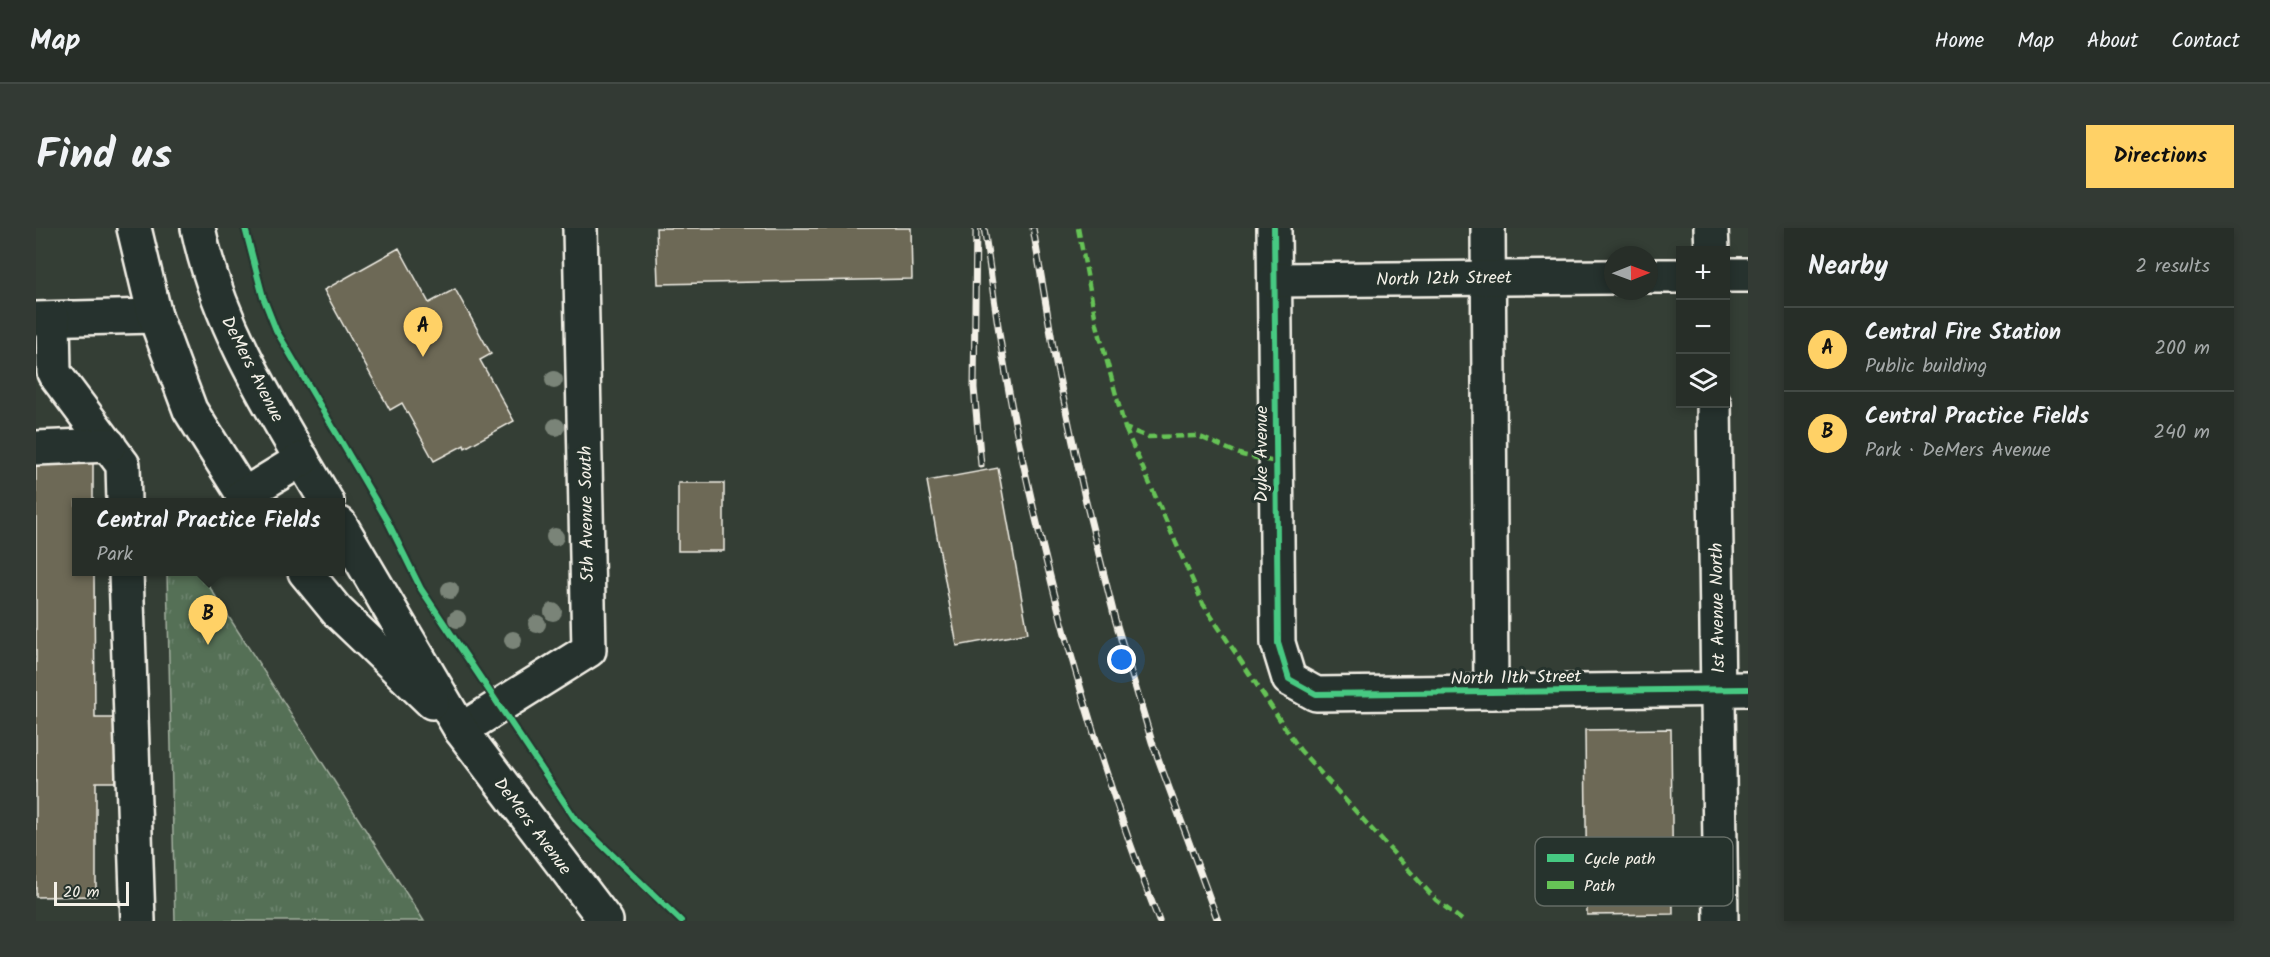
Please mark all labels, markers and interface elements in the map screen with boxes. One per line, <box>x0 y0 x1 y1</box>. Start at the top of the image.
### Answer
text: Map <box>30 19 81 64</box>
text: Home <box>1935 25 1984 58</box>
text: Map <box>2017 25 2054 58</box>
text: About <box>2087 25 2138 58</box>
text: Contact <box>2171 25 2240 58</box>
text: Find us <box>36 123 172 190</box>
button: Directions <box>2086 125 2234 188</box>
north arrow <box>1604 246 1658 300</box>
map controls <box>1676 246 1730 408</box>
button: + <box>1676 246 1730 300</box>
text: Nearby <box>1808 246 1888 288</box>
text: 2 results <box>2135 251 2210 283</box>
street label: North 12th Street <box>1376 264 1513 295</box>
button: − <box>1676 300 1730 354</box>
pin: A <box>404 308 442 357</box>
street label: DeMers Avenue <box>212 311 291 428</box>
text: Central Fire Station <box>1865 316 2061 351</box>
text: A <box>1821 333 1834 365</box>
text: 200 m <box>2154 333 2210 365</box>
text: Public building <box>1865 351 1987 383</box>
button: layers <box>1676 354 1730 408</box>
text: Central Practice Fields <box>1865 400 2089 435</box>
street label: Dyke Avenue <box>1248 406 1277 502</box>
text: B <box>1821 417 1834 449</box>
text: 240 m <box>2153 417 2210 449</box>
text: Park · DeMers Avenue <box>1865 435 2051 467</box>
street label: 5th Avenue South <box>572 445 603 583</box>
popup <box>72 498 345 576</box>
text: Central Practice Fields <box>97 504 320 539</box>
text: Park <box>97 539 133 571</box>
street label: 1st Avenue North <box>1703 542 1734 674</box>
pin: B <box>188 596 228 645</box>
your location <box>1107 645 1136 674</box>
street label: North 11th Street <box>1450 663 1583 694</box>
street label: DeMers Avenue <box>485 772 578 882</box>
legend <box>1535 837 1733 906</box>
text: Cycle path <box>1584 847 1656 872</box>
text: Path <box>1584 874 1615 899</box>
scale bar <box>54 879 129 906</box>
text: 20 m <box>63 880 99 905</box>

